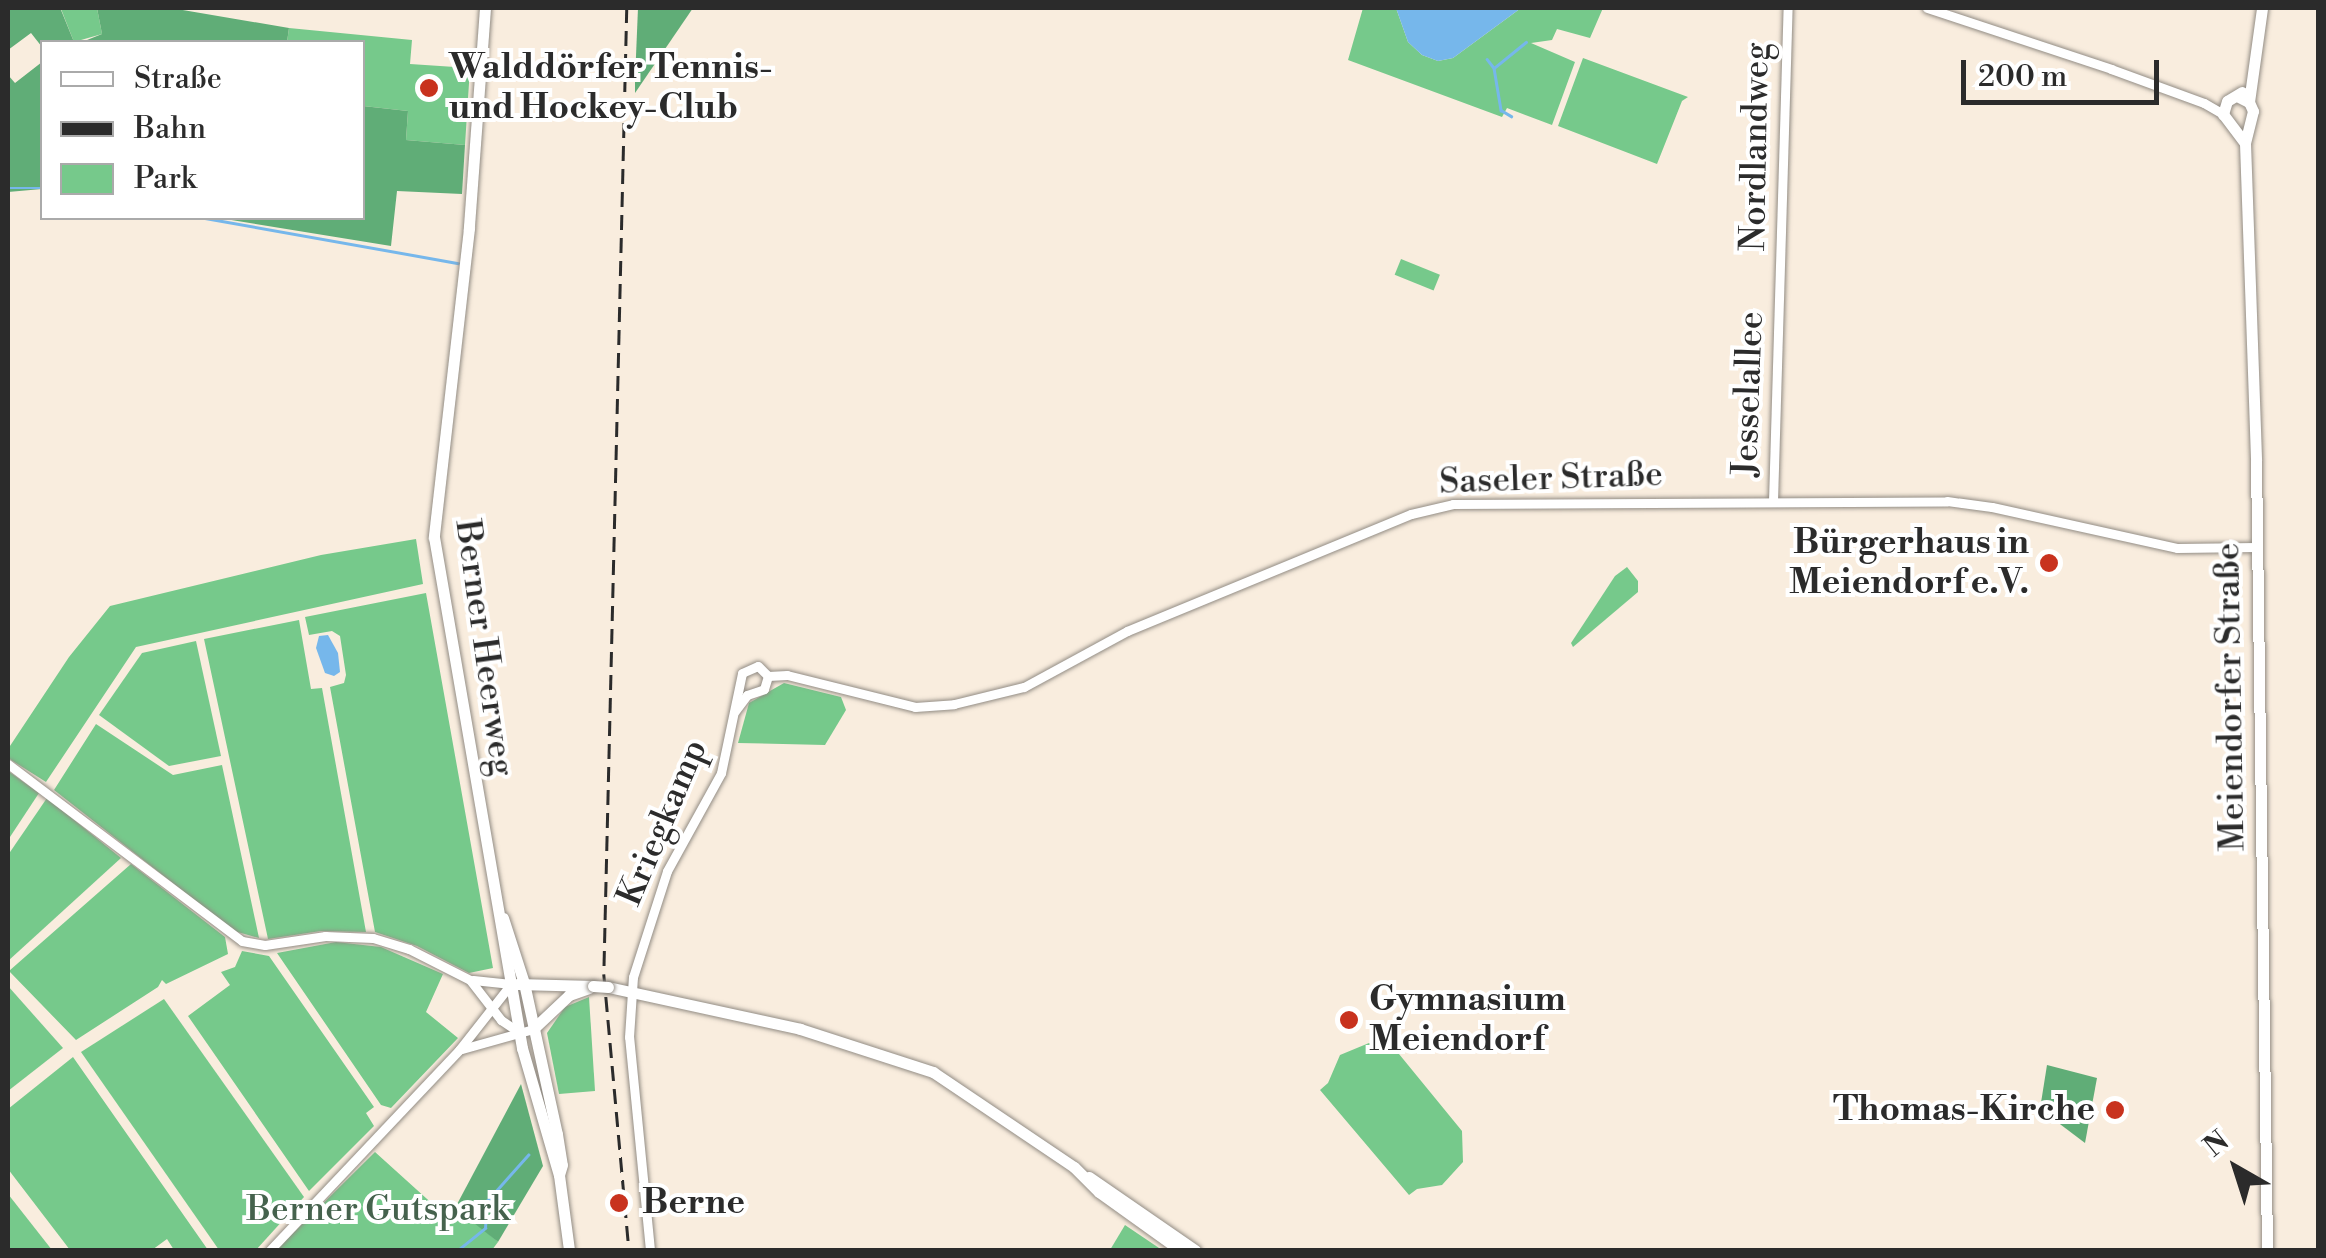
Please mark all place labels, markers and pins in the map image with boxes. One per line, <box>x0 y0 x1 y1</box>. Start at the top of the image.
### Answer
place label: Walddörfer Tennis- und Hockey-Club <box>449 47 773 129</box>
marker: Walddörfer Tennis- und Hockey-Club <box>418 77 440 99</box>
place label: Bürgerhaus in Meiendorf e.V. <box>1789 522 2029 604</box>
marker: Bürgerhaus in Meiendorf e.V. <box>2038 552 2060 574</box>
place label: Gymnasium Meiendorf <box>1369 979 1566 1061</box>
marker: Gymnasium Meiendorf <box>1338 1009 1360 1031</box>
place label: Thomas-Kirche <box>1833 1089 2095 1131</box>
marker: Thomas-Kirche <box>2104 1099 2126 1121</box>
place label: Berne <box>642 1182 745 1224</box>
marker: Berne <box>606 1190 632 1216</box>

